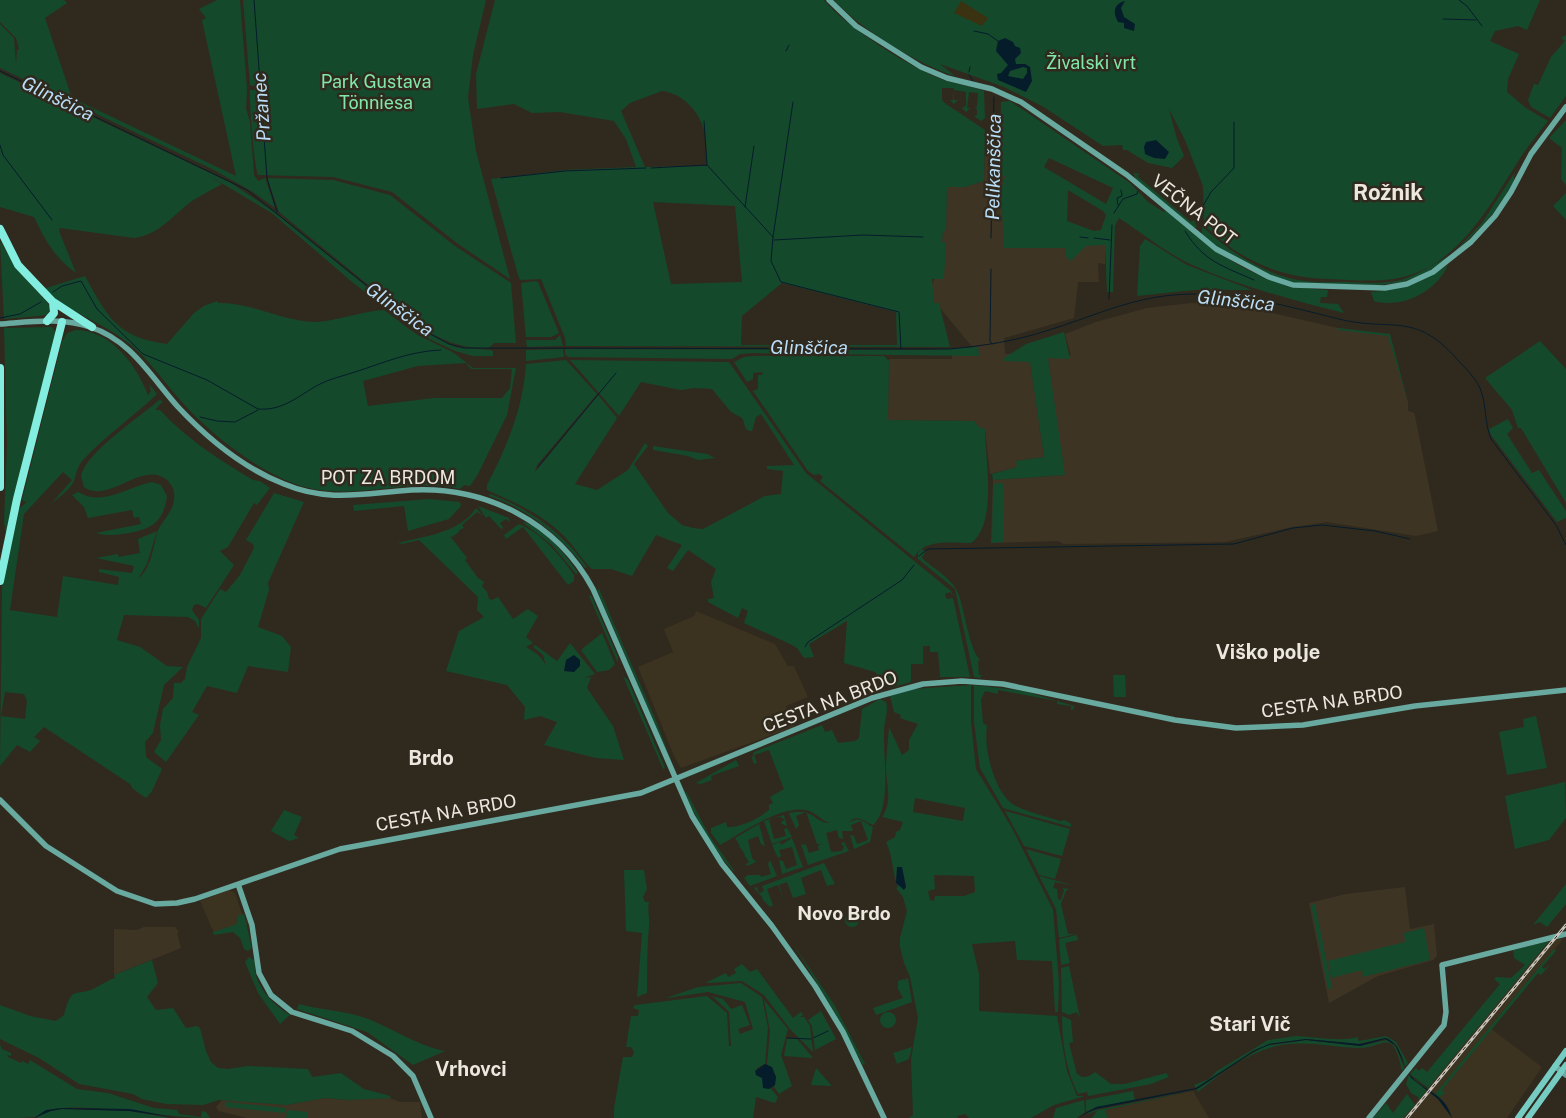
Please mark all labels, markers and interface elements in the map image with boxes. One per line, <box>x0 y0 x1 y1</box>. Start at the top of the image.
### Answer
park label: Živalski vrt <box>1046 52 1136 73</box>
water label: Glinščica <box>18 71 98 125</box>
park label: Park Gustava Tönniesa <box>321 71 431 113</box>
water label: Pržanec <box>248 72 274 142</box>
water label: Pelikanščica <box>981 114 1005 220</box>
street label: VEČNA POT <box>1148 170 1241 249</box>
district label: Rožnik <box>1353 179 1423 205</box>
water label: Glinščica <box>362 277 438 341</box>
water label: Glinščica <box>1196 285 1276 315</box>
water label: Glinščica <box>770 336 848 358</box>
street label: POT ZA BRDOM <box>321 467 455 488</box>
district label: Viško polje <box>1216 640 1320 664</box>
street label: CESTA NA BRDO <box>760 666 900 737</box>
street label: CESTA NA BRDO <box>1260 681 1404 722</box>
district label: Brdo <box>408 746 454 770</box>
street label: CESTA NA BRDO <box>374 790 518 835</box>
district label: Novo Brdo <box>797 902 891 924</box>
district label: Stari Vič <box>1209 1012 1291 1036</box>
district label: Vrhovci <box>435 1057 507 1081</box>

